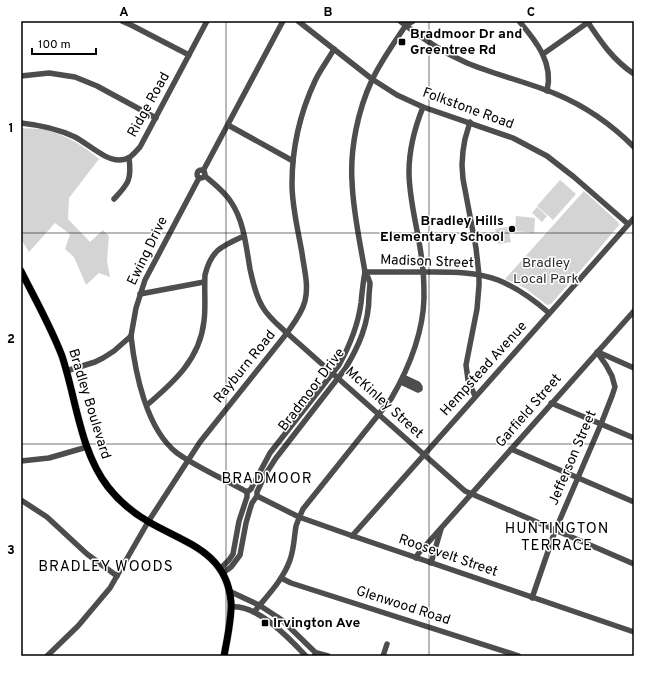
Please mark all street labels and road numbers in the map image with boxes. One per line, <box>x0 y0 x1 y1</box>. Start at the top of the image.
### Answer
street label: Ridge Road <box>124 69 174 141</box>
street label: Folkstone Road <box>420 85 516 133</box>
street label: Ewing Drive <box>124 214 172 288</box>
street label: Madison Street <box>380 252 474 272</box>
street label: Hempstead Avenue <box>437 318 531 420</box>
street label: Rayburn Road <box>210 327 280 407</box>
street label: Bradmoor Drive <box>275 345 349 435</box>
street label: Bradley Boulevard <box>64 347 114 461</box>
street label: McKinley Street <box>341 364 427 442</box>
street label: Garfield Street <box>492 371 566 451</box>
street label: Jefferson Street <box>545 408 601 508</box>
street label: Roosevelt Street <box>396 531 500 581</box>
street label: Glenwood Road <box>354 583 452 629</box>

